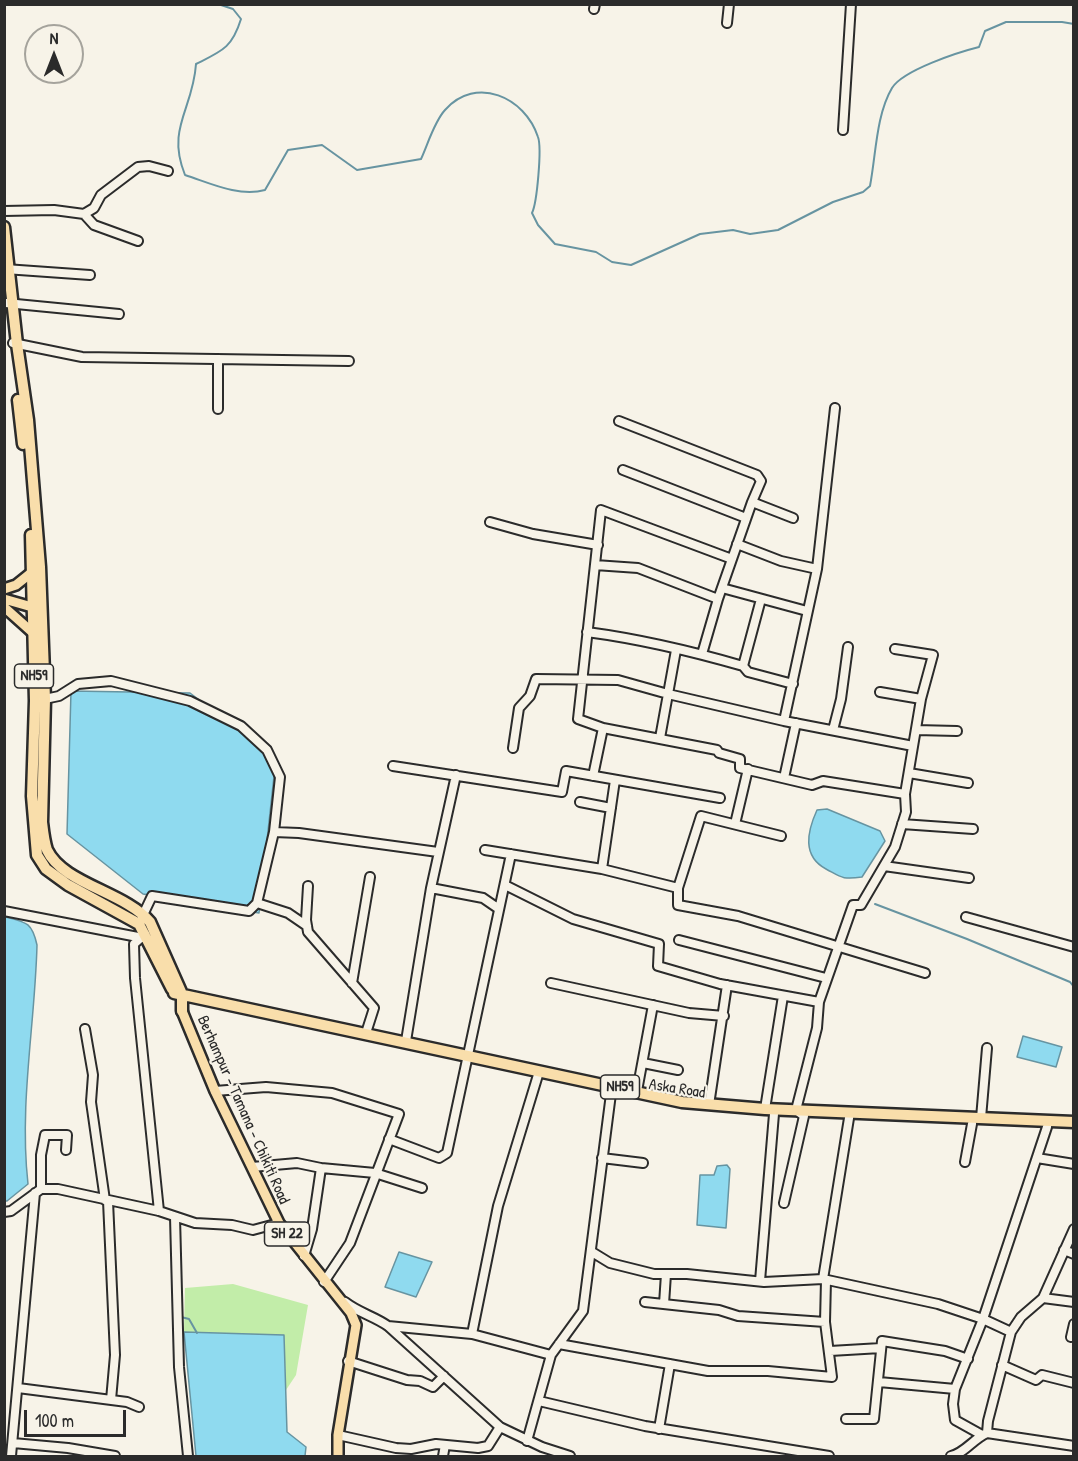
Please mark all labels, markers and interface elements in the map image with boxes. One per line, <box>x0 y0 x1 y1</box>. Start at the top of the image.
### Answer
north arrow <box>24 24 84 84</box>
text: N <box>50 27 58 49</box>
road number: NH59 <box>15 664 54 688</box>
street label: Berhampur - Tamana - Chikiti Road <box>193 1013 293 1207</box>
road number: NH59 <box>600 1075 640 1099</box>
street label: Aska Road <box>647 1075 707 1103</box>
road number: SH 22 <box>264 1222 310 1246</box>
scale bar <box>27 1398 129 1436</box>
text: 100 m <box>35 1408 74 1433</box>

